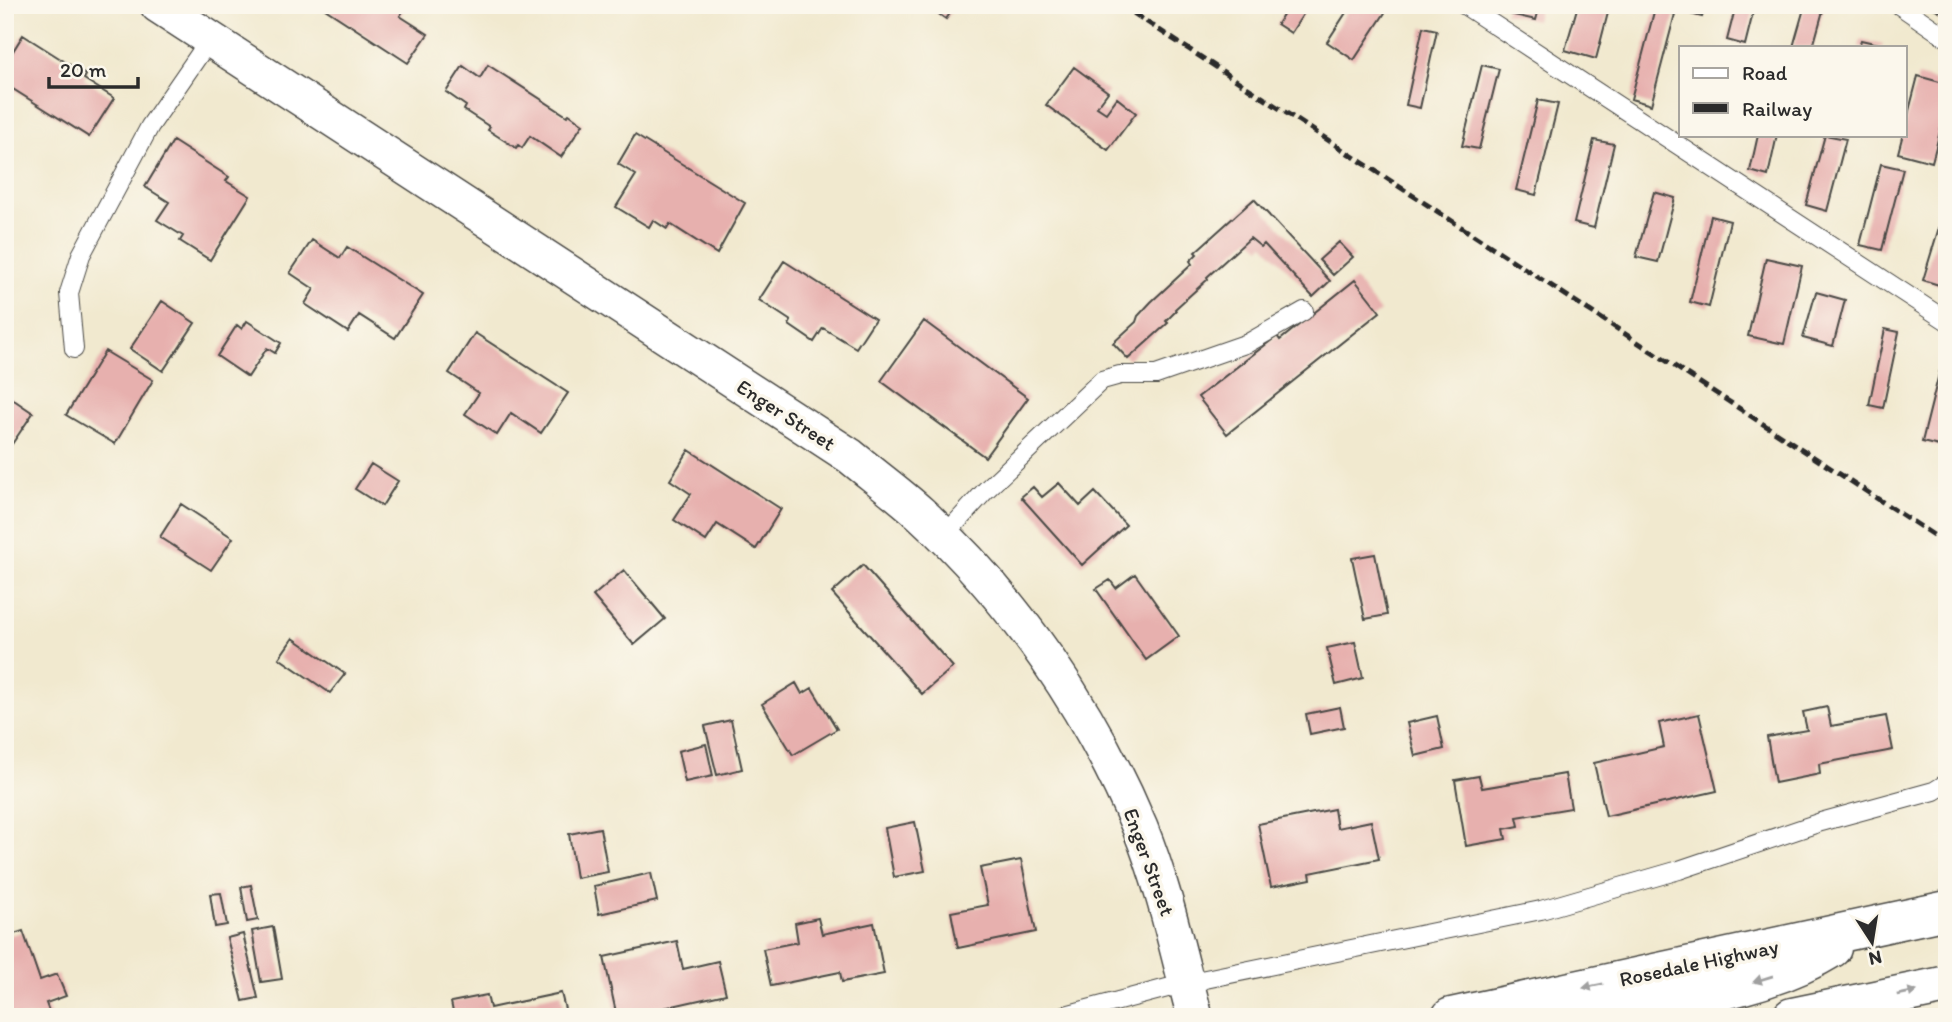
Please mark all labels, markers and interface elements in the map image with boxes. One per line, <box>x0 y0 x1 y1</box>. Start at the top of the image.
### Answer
scale bar <box>49 46 138 90</box>
legend <box>1679 46 1906 136</box>
text: 20 m <box>60 57 107 82</box>
text: Road <box>1742 60 1788 85</box>
text: Railway <box>1742 96 1812 121</box>
street label: Enger Street <box>732 373 840 456</box>
street label: Enger Street <box>1118 805 1181 919</box>
north arrow <box>1836 906 1906 976</box>
street label: Rosedale Highway <box>1617 933 1781 992</box>
text: N <box>1867 946 1884 971</box>
one-way arrow <box>1752 975 1773 985</box>
one-way arrow <box>1581 981 1603 992</box>
one-way arrow <box>1896 987 1918 998</box>

